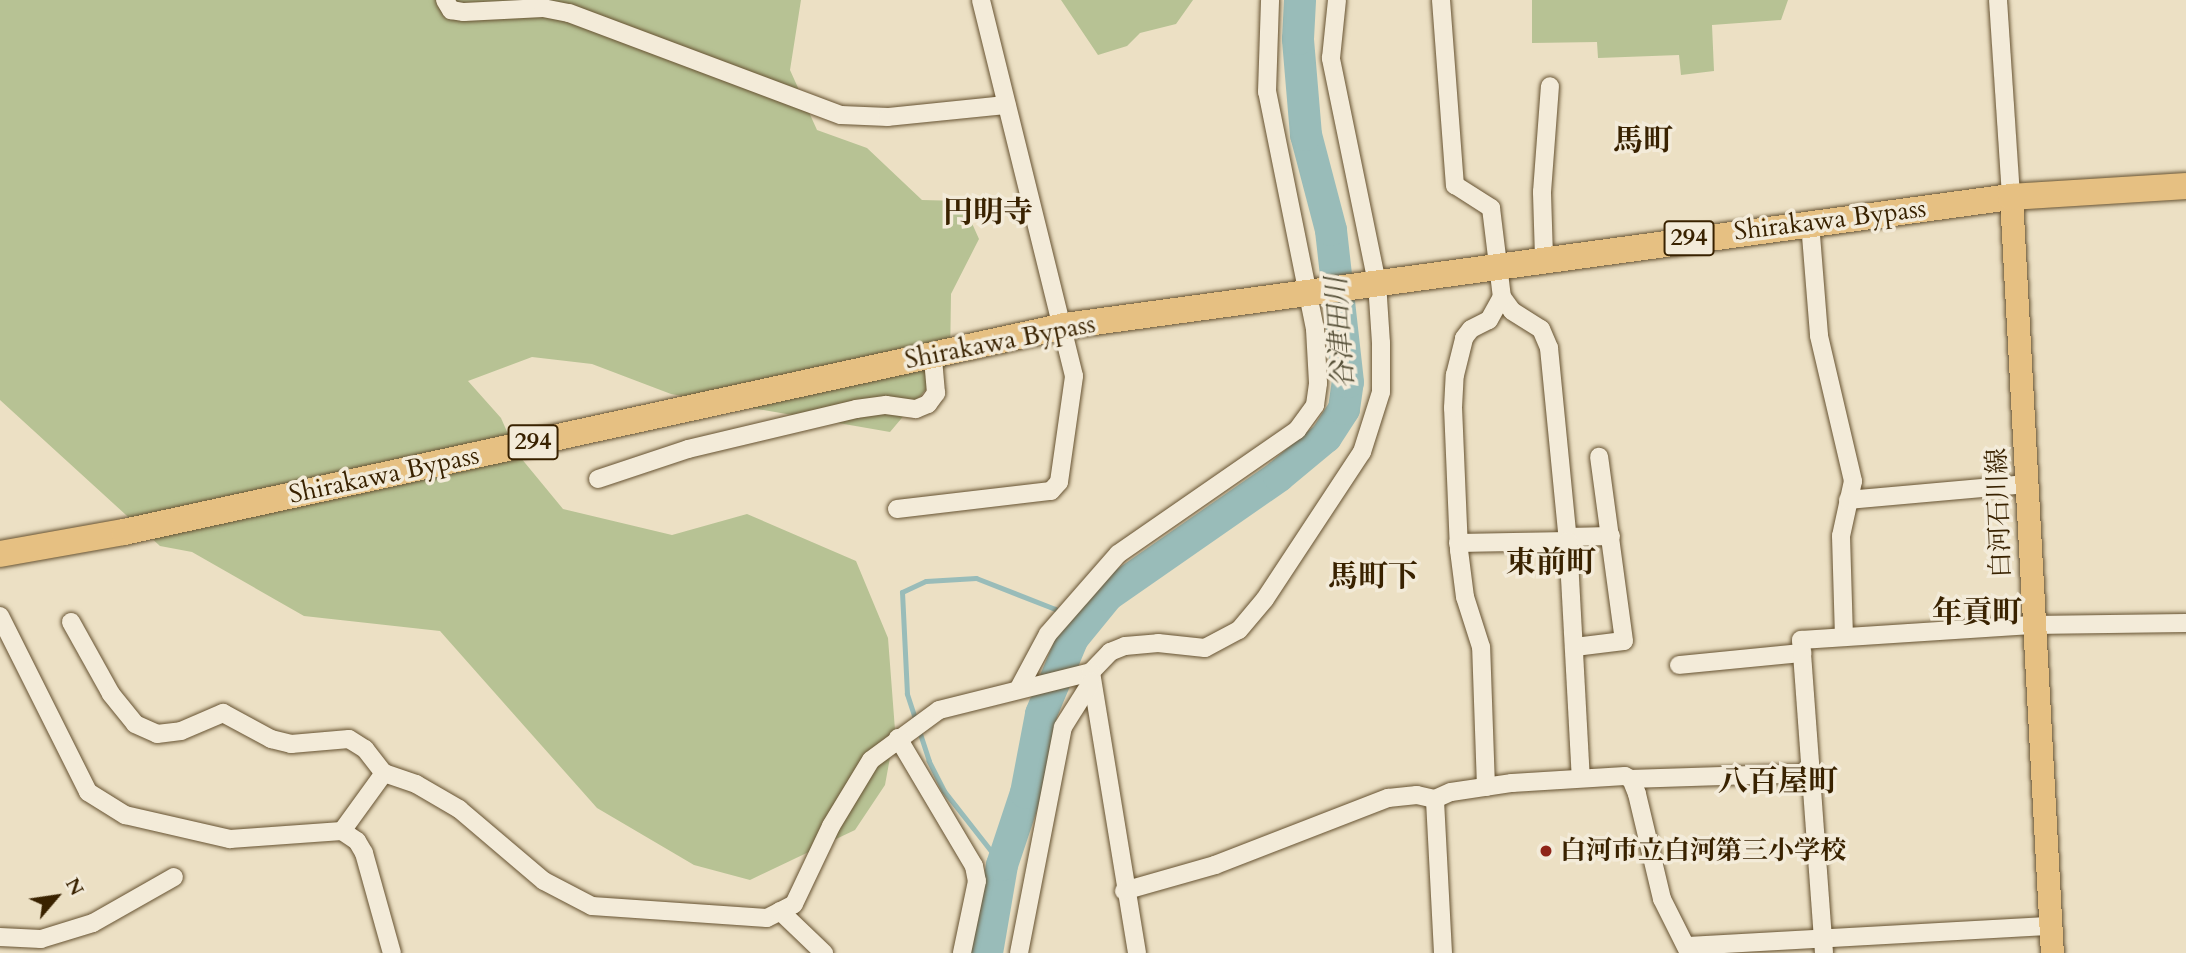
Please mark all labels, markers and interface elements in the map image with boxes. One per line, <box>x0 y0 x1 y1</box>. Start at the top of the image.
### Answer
district label: 馬町 <box>1613 123 1673 159</box>
street label: Shirakawa Bypass <box>1732 193 1928 247</box>
district label: 円明寺 <box>943 195 1033 231</box>
road number: 294 <box>1663 218 1715 258</box>
water label: 谷津田川 <box>1319 276 1361 390</box>
street label: Shirakawa Bypass <box>902 308 1098 376</box>
road number: 294 <box>507 422 559 462</box>
street label: Shirakawa Bypass <box>286 440 482 510</box>
street label: 白河石川線 <box>1981 447 2017 579</box>
district label: 束前町 <box>1506 545 1596 581</box>
district label: 馬町下 <box>1328 559 1418 595</box>
district label: 年貢町 <box>1932 595 2022 631</box>
district label: 八百屋町 <box>1718 764 1838 800</box>
place label: 白河市立白河第三小学校 <box>1560 835 1846 867</box>
marker: 白河市立白河第三小学校 <box>1538 843 1554 859</box>
north arrow <box>21 862 91 932</box>
text: N <box>59 873 90 900</box>

